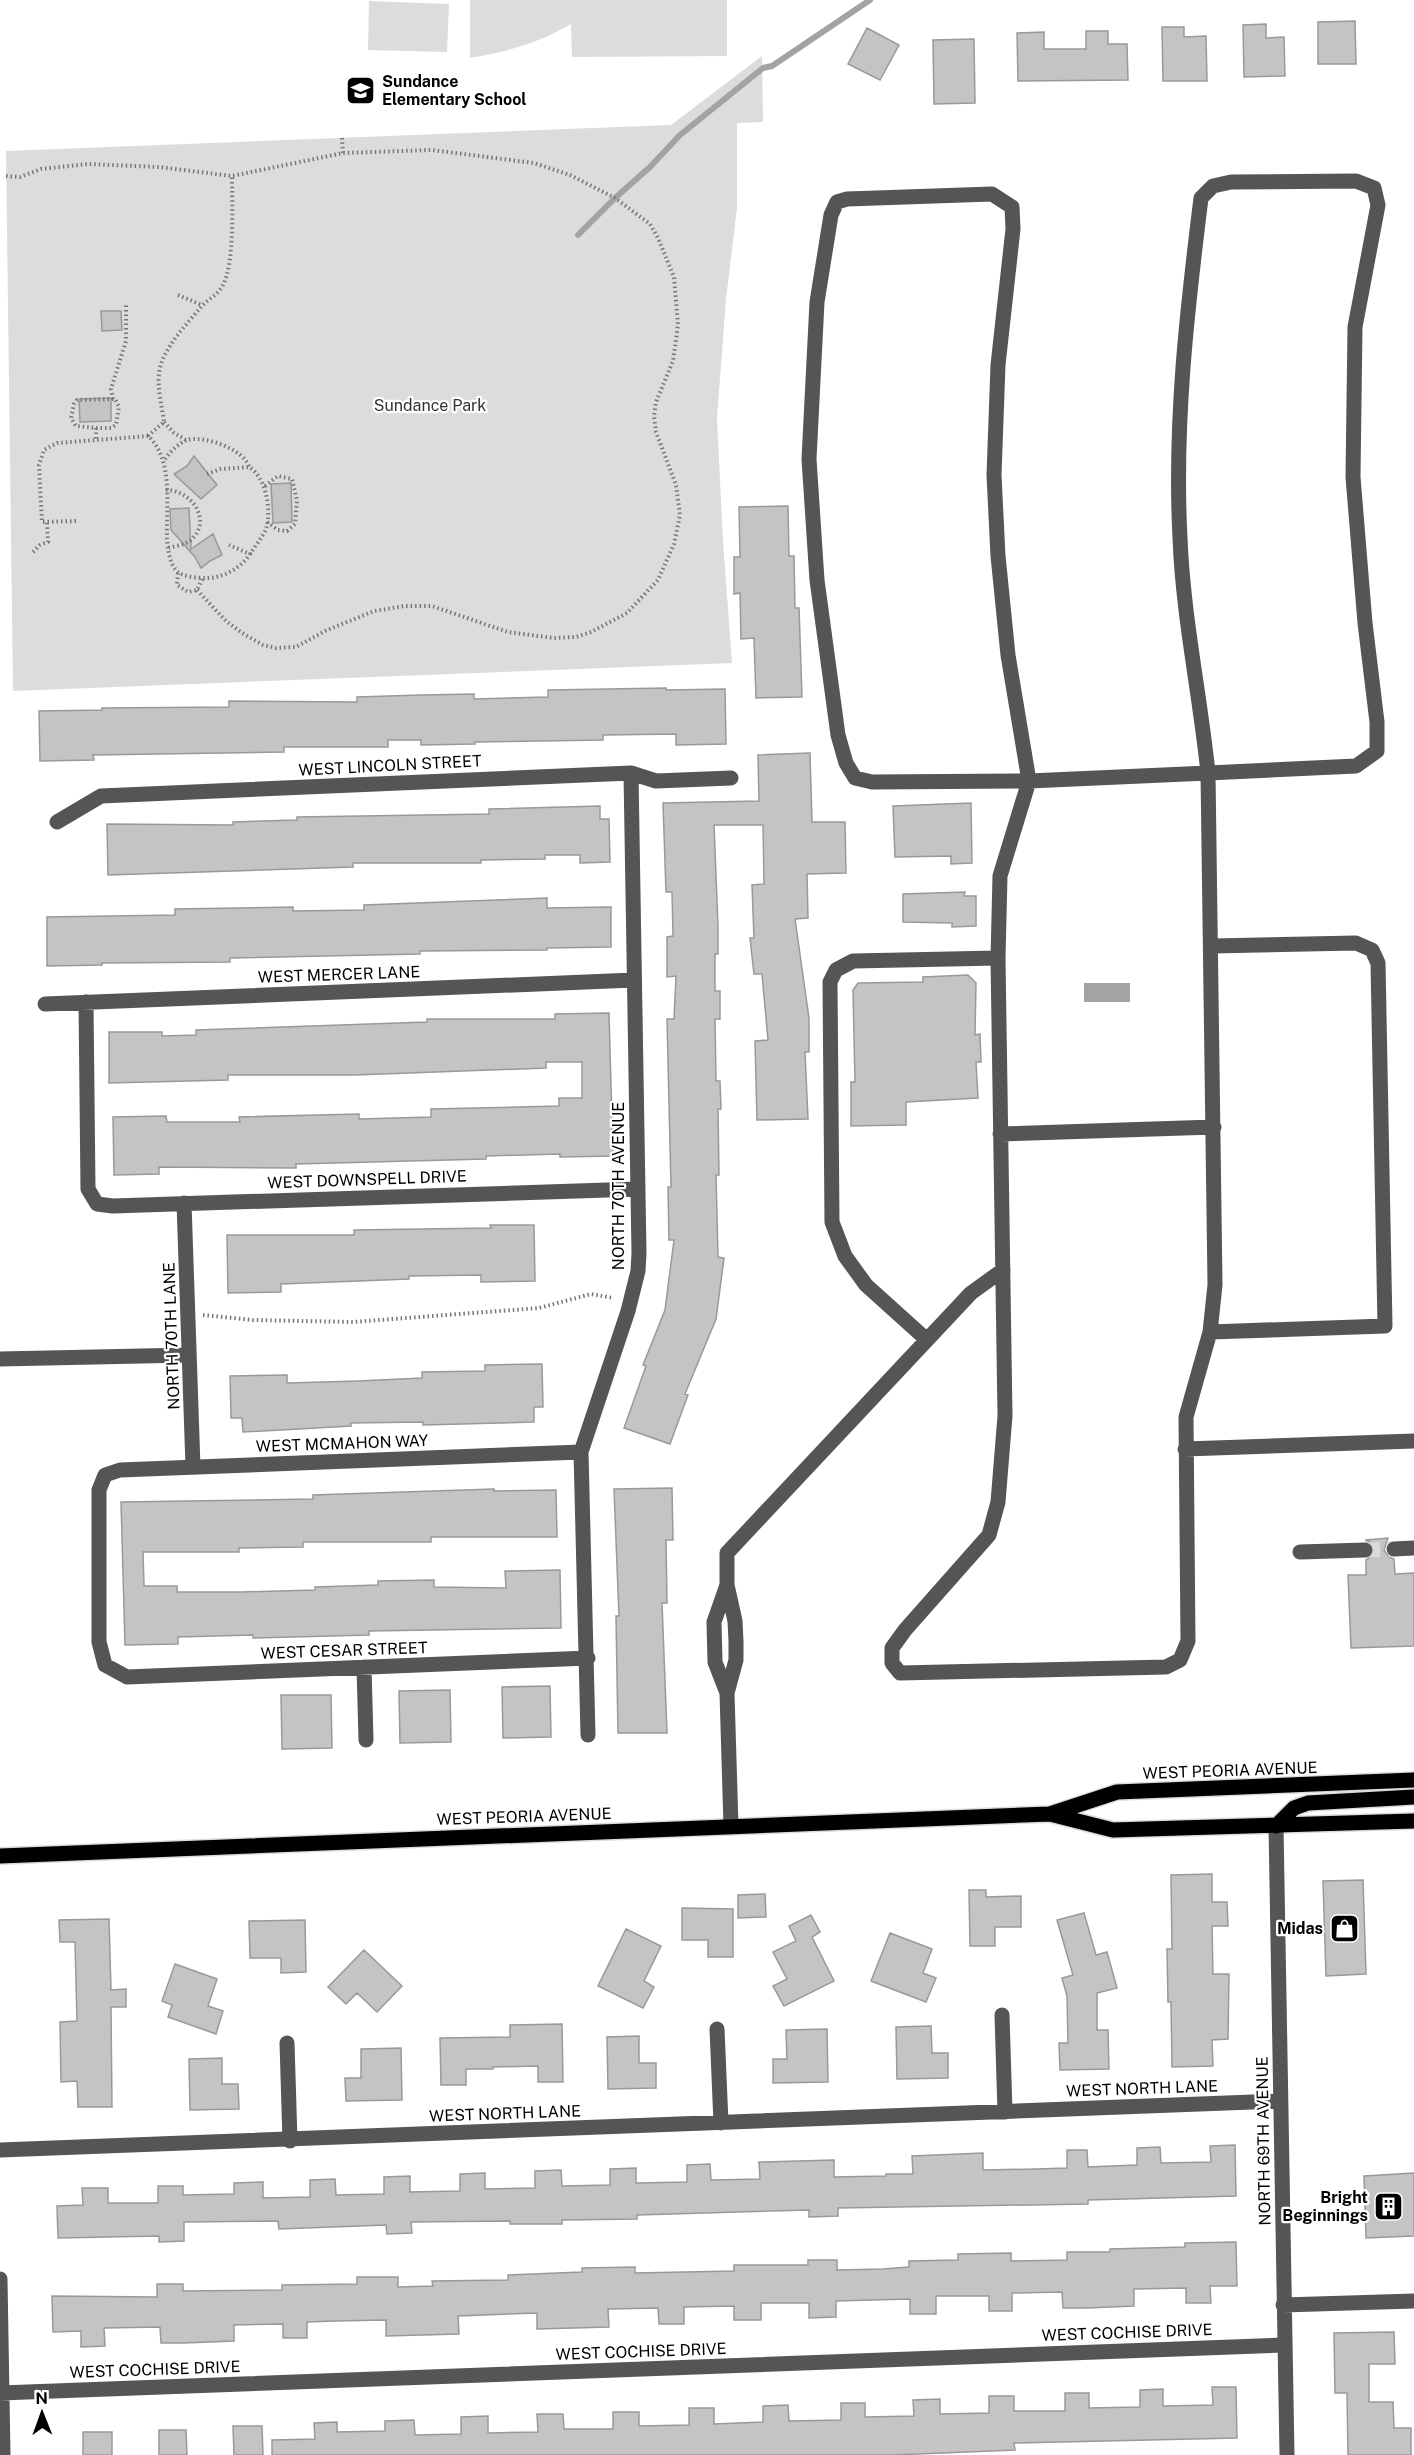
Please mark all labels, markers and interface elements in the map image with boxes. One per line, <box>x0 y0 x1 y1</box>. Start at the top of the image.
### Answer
place label: Sundance Elementary School <box>382 72 527 109</box>
school or university icon: Sundance Elementary School <box>345 74 377 106</box>
park label: Sundance Park <box>374 396 486 415</box>
street label: WEST LINCOLN STREET <box>298 751 483 780</box>
street label: WEST MERCER LANE <box>257 962 421 987</box>
street label: NORTH 70TH AVENUE <box>609 1102 628 1270</box>
street label: WEST DOWNSPELL DRIVE <box>267 1167 467 1192</box>
street label: NORTH 70TH LANE <box>159 1262 184 1410</box>
street label: WEST MCMAHON WAY <box>255 1431 429 1456</box>
street label: WEST CESAR STREET <box>260 1638 428 1663</box>
street label: WEST PEORIA AVENUE <box>1142 1758 1318 1783</box>
street label: WEST PEORIA AVENUE <box>436 1804 612 1829</box>
shop icon: Midas <box>1328 1912 1360 1944</box>
place label: Midas <box>1277 1919 1323 1938</box>
street label: NORTH 69TH AVENUE <box>1253 2056 1274 2226</box>
street label: WEST NORTH LANE <box>1066 2076 1218 2101</box>
street label: WEST NORTH LANE <box>429 2101 581 2126</box>
place label: Bright Beginnings <box>1282 2188 1368 2225</box>
building icon: Bright Beginnings <box>1373 2190 1405 2222</box>
street label: WEST COCHISE DRIVE <box>1041 2320 1213 2345</box>
street label: WEST COCHISE DRIVE <box>555 2339 727 2364</box>
street label: WEST COCHISE DRIVE <box>69 2357 241 2382</box>
north arrow <box>12 2383 72 2443</box>
text: N <box>35 2389 48 2408</box>

